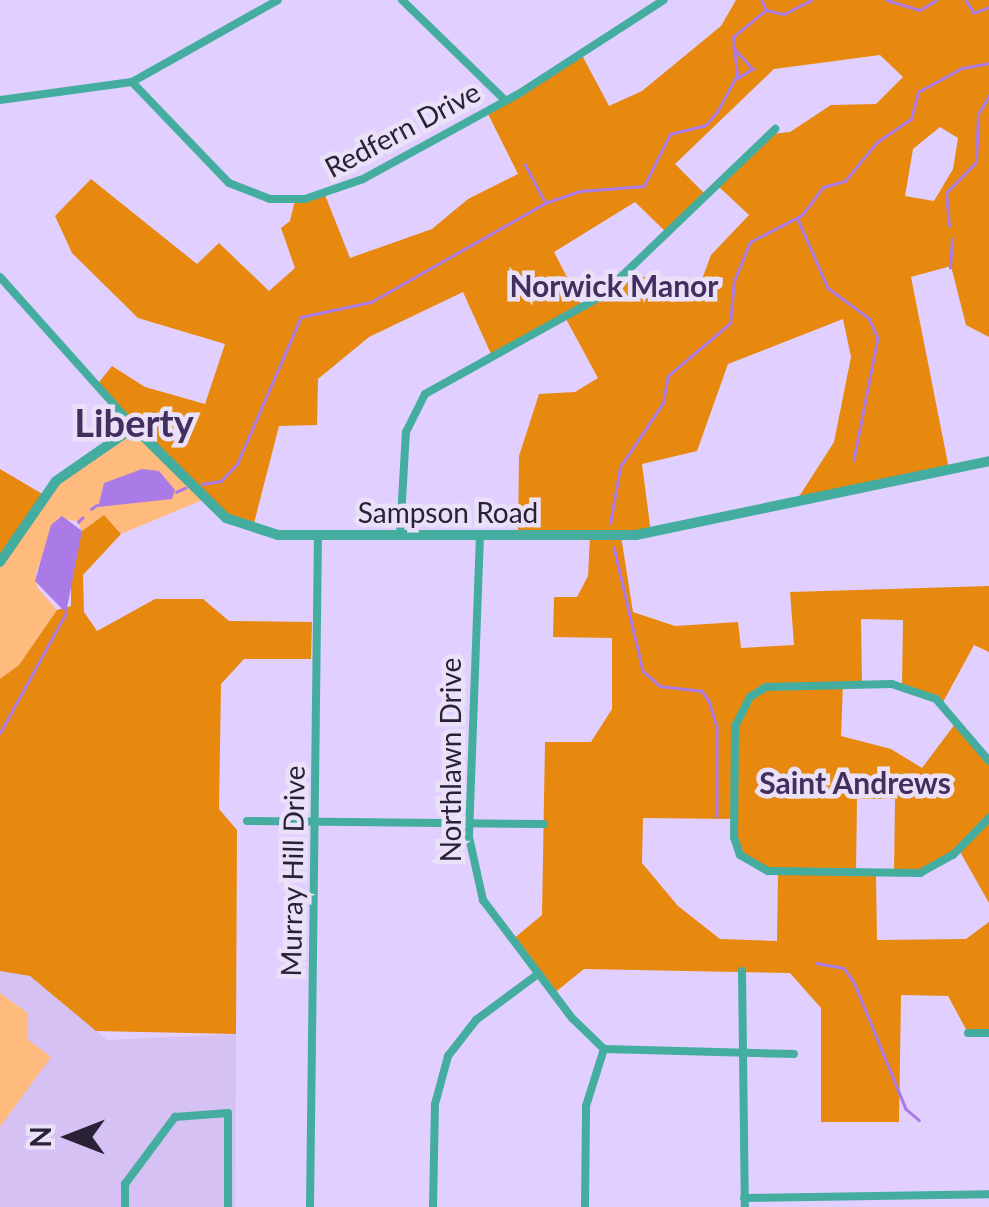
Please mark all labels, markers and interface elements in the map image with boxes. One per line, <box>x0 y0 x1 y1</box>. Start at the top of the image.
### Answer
street label: Redfern Drive <box>319 74 485 184</box>
district label: Norwick Manor <box>509 267 719 303</box>
district label: Liberty <box>74 400 194 446</box>
street label: Sampson Road <box>358 495 538 529</box>
street label: Northlawn Drive <box>433 658 467 862</box>
district label: Saint Andrews <box>759 764 951 800</box>
street label: Murray Hill Drive <box>273 765 311 977</box>
north arrow <box>20 1087 120 1187</box>
text: N <box>23 1126 57 1148</box>

